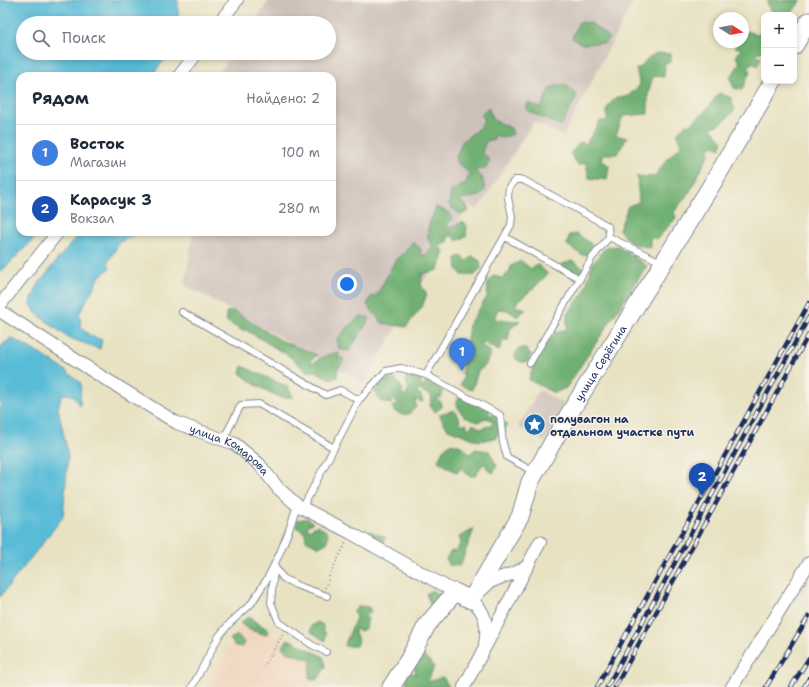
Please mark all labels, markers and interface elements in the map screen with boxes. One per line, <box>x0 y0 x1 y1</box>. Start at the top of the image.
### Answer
north arrow <box>713 12 749 48</box>
map controls <box>761 12 797 84</box>
button: + <box>761 12 797 48</box>
search box <box>16 16 336 60</box>
icon: search <box>30 27 52 49</box>
text: Поиск <box>62 28 106 48</box>
button: − <box>761 48 797 84</box>
text: Рядом <box>32 87 89 109</box>
text: Найдено: 2 <box>246 90 320 107</box>
text: Восток <box>70 134 124 154</box>
text: 1 <box>42 144 48 161</box>
text: 100 m <box>281 144 320 161</box>
text: Магазин <box>70 154 126 171</box>
text: Карасук 3 <box>70 190 152 210</box>
text: 2 <box>40 200 50 217</box>
text: 280 m <box>278 200 320 217</box>
text: Вокзал <box>70 210 114 227</box>
your location <box>337 274 357 294</box>
street label: улица Серёгина <box>572 322 631 404</box>
pin: 1 <box>449 338 475 371</box>
place icon: полувагон на отдельном участке пути <box>522 412 548 438</box>
place label: полувагон на отдельном участке пути <box>550 412 694 440</box>
street label: улица Комарова <box>187 421 272 479</box>
pin: 2 <box>689 463 715 496</box>

